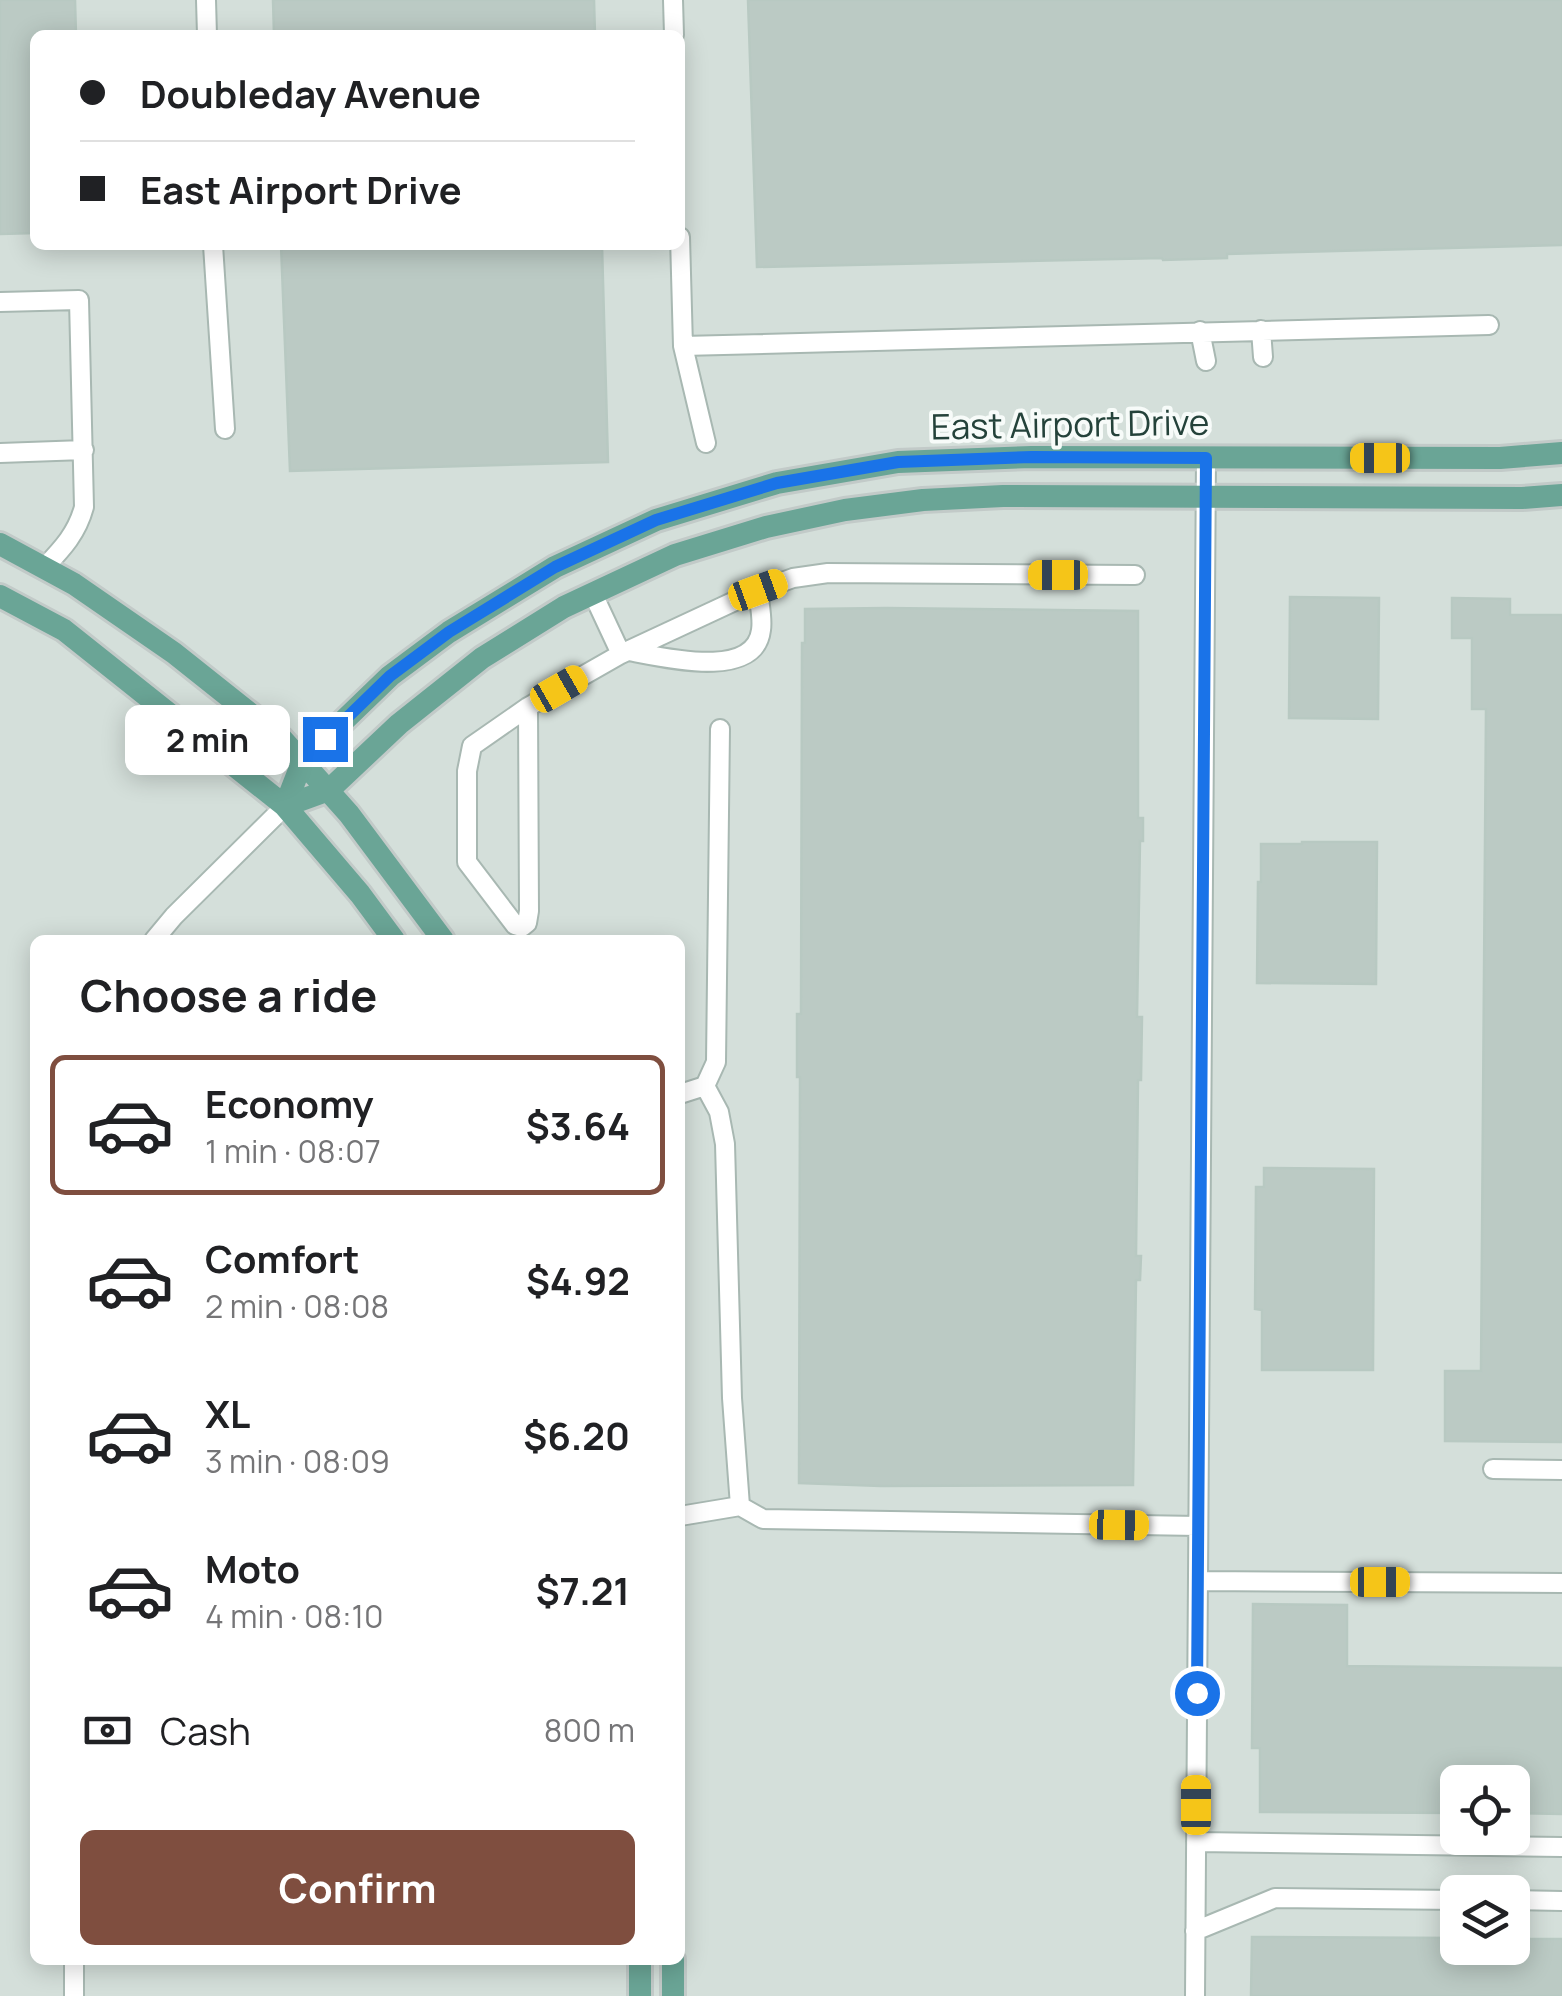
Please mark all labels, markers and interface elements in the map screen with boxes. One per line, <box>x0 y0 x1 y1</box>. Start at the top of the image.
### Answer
text: Doubleday Avenue <box>140 67 481 119</box>
text: East Airport Drive <box>140 163 462 215</box>
street label: East Airport Drive <box>930 398 1210 450</box>
car <box>1350 443 1410 473</box>
car <box>1028 560 1088 590</box>
car <box>725 566 791 614</box>
car <box>526 661 592 717</box>
callout: 2 min <box>125 704 290 774</box>
route end <box>303 717 348 762</box>
text: 2 min <box>166 718 249 762</box>
text: Choose a ride <box>80 964 377 1026</box>
text: Economy <box>205 1077 374 1129</box>
icon: car <box>85 1080 175 1170</box>
text: $3.64 <box>526 1099 630 1151</box>
text: 1 min · 08:07 <box>205 1129 381 1173</box>
text: Comfort <box>205 1232 359 1284</box>
icon: car <box>85 1235 175 1325</box>
text: $4.92 <box>526 1254 630 1306</box>
text: 2 min · 08:08 <box>205 1284 389 1328</box>
text: XL <box>205 1387 250 1439</box>
icon: car <box>85 1390 175 1480</box>
text: $6.20 <box>523 1409 630 1461</box>
text: 3 min · 08:09 <box>205 1439 390 1483</box>
car <box>1089 1509 1149 1541</box>
text: Moto <box>205 1542 300 1594</box>
icon: car <box>85 1545 175 1635</box>
text: $7.21 <box>536 1564 630 1616</box>
car <box>1350 1567 1410 1597</box>
text: 4 min · 08:10 <box>205 1594 384 1638</box>
route start <box>1175 1671 1220 1716</box>
icon: cash <box>80 1703 135 1758</box>
text: Cash <box>160 1704 251 1756</box>
text: 800 m <box>544 1708 635 1752</box>
map controls <box>1440 1765 1530 1965</box>
button: locate <box>1440 1765 1530 1855</box>
car <box>1181 1775 1211 1835</box>
button: Confirm <box>80 1830 635 1945</box>
button: layers <box>1440 1875 1530 1965</box>

